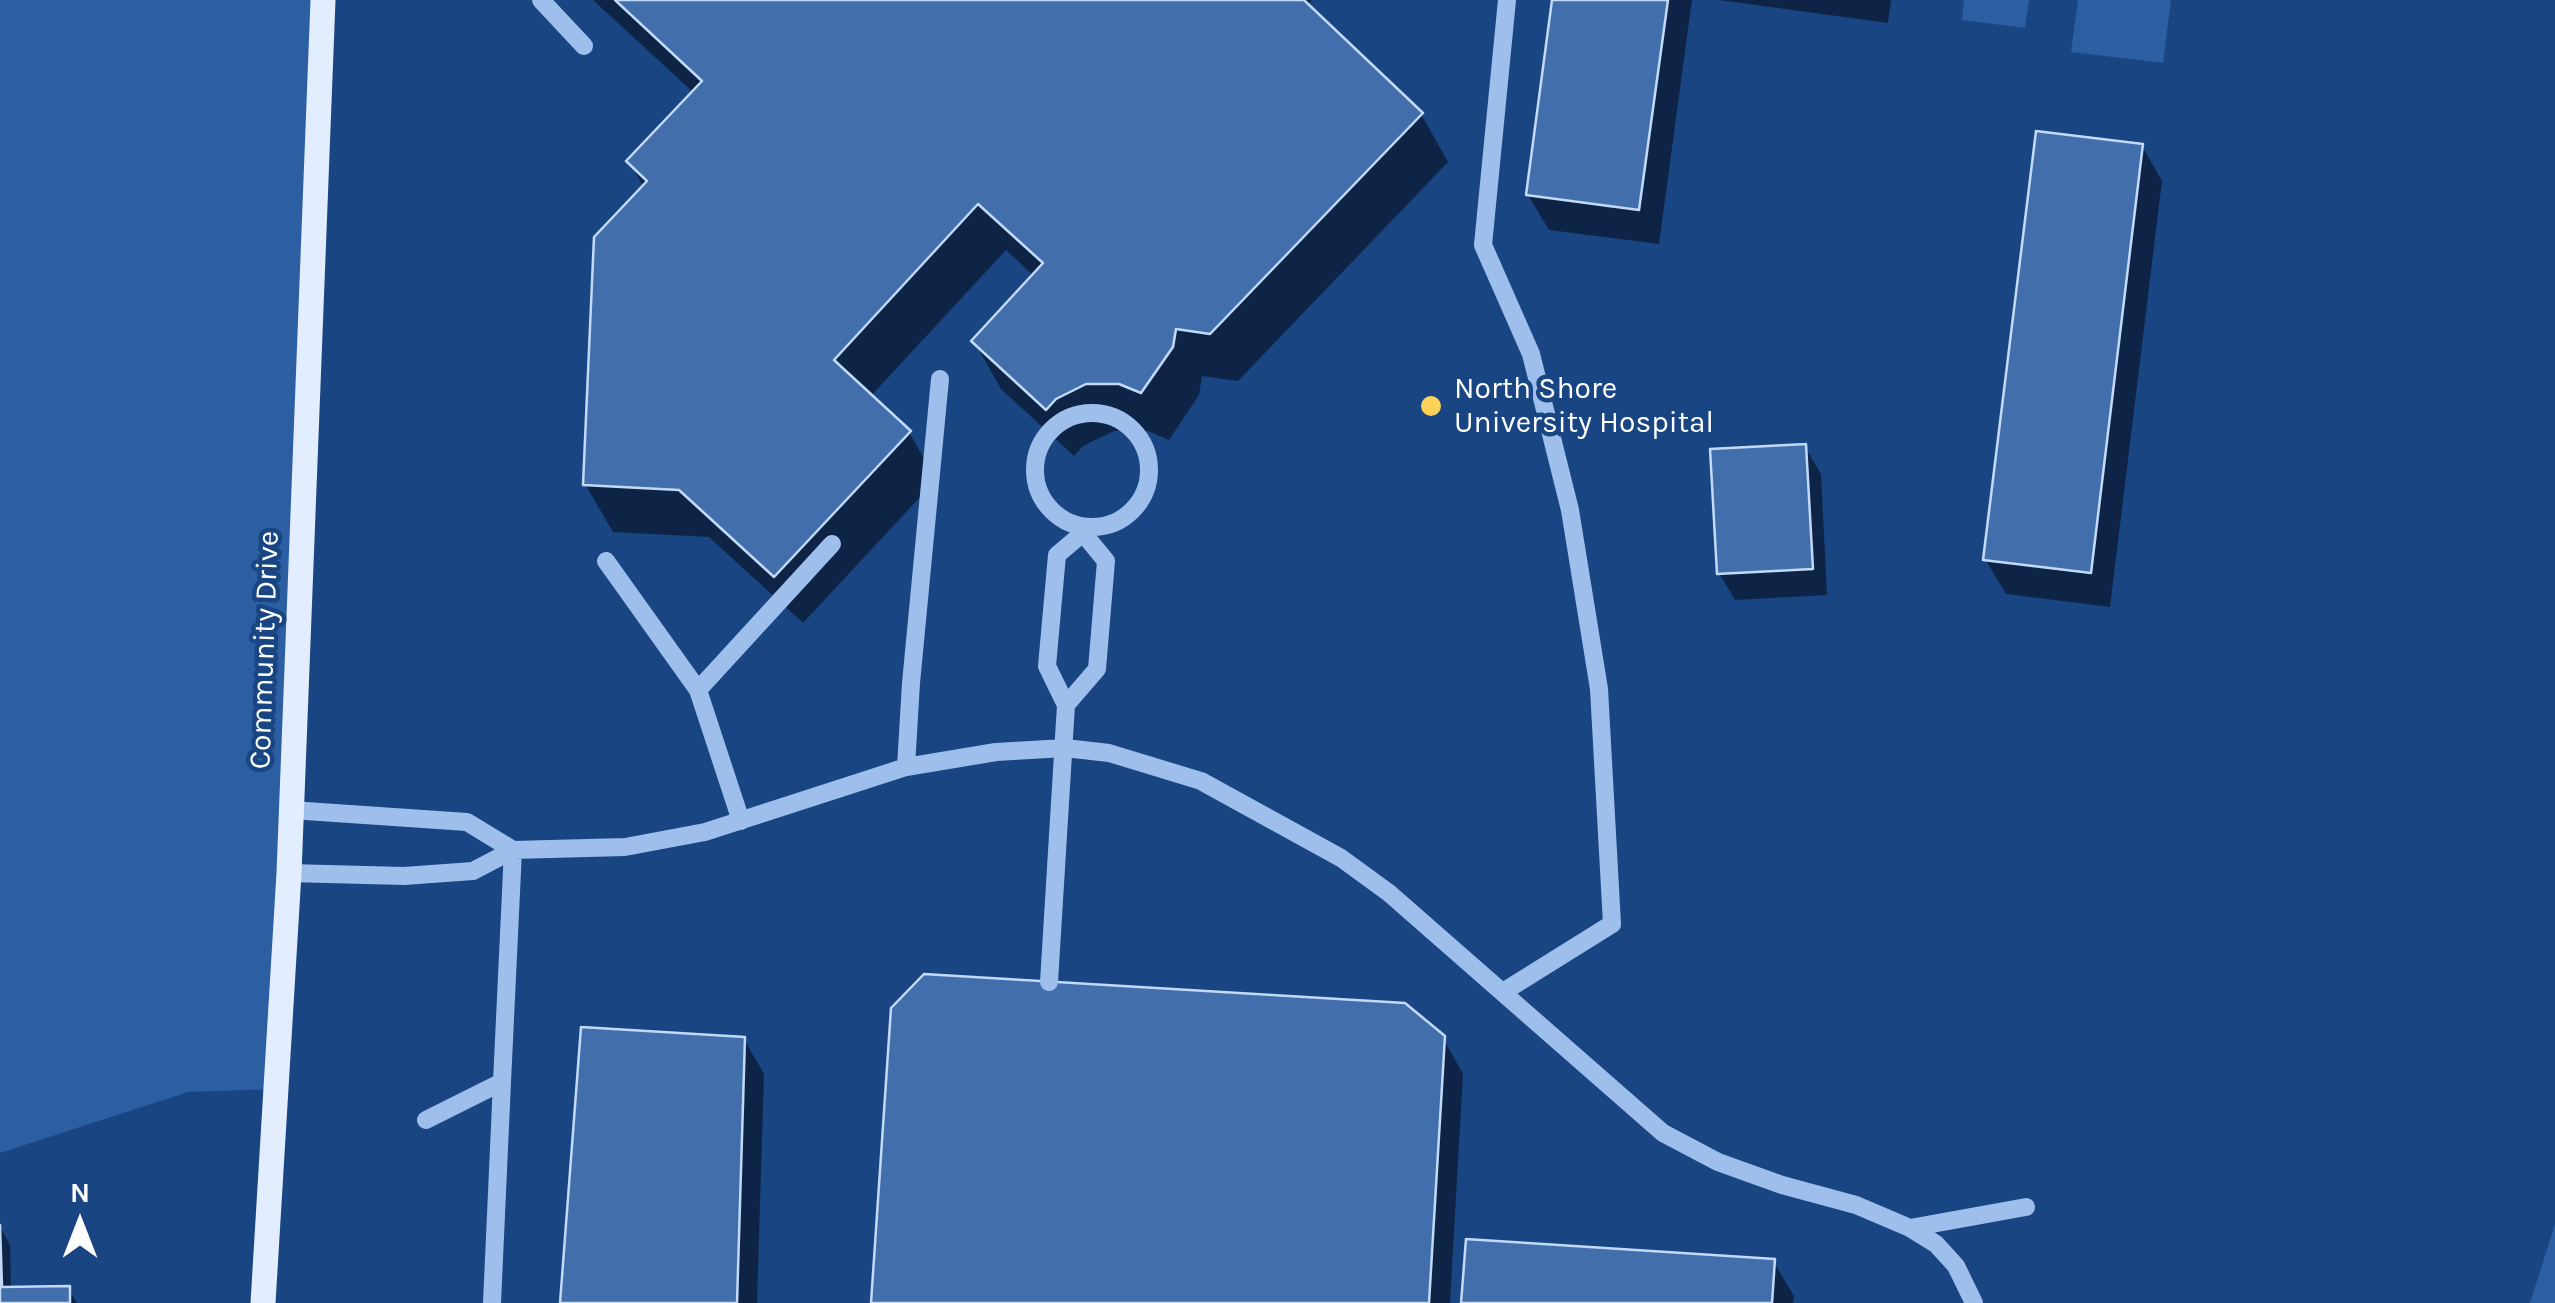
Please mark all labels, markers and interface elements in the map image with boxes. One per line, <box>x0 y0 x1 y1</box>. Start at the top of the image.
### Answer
place label: North Shore University Hospital <box>1454 371 1714 442</box>
marker: North Shore University Hospital <box>1418 393 1444 419</box>
street label: Community Drive <box>243 530 287 770</box>
north arrow <box>30 1173 130 1273</box>
text: N <box>70 1176 90 1209</box>

